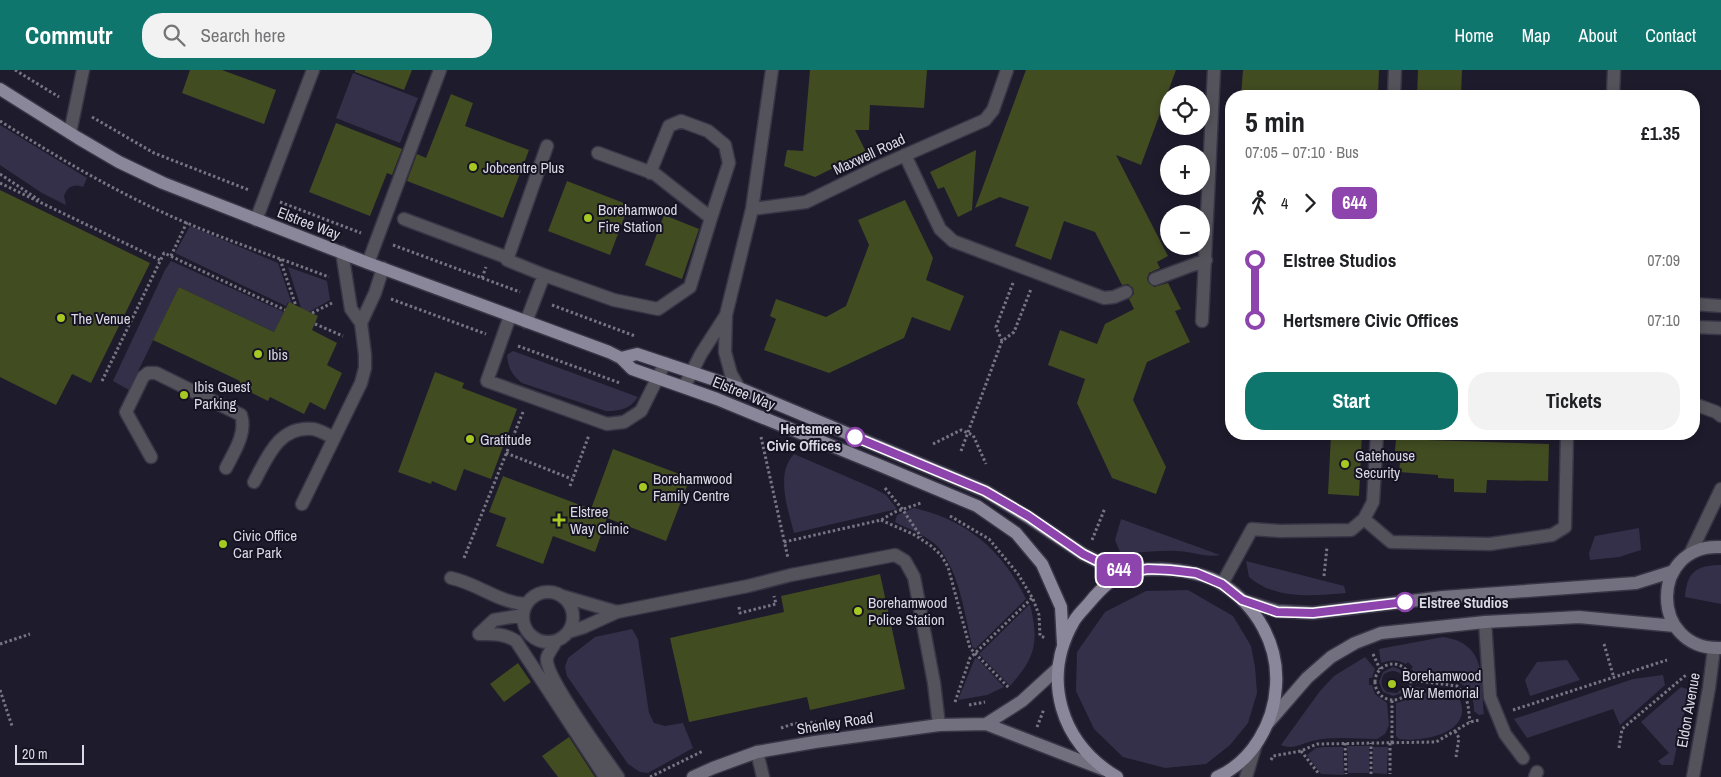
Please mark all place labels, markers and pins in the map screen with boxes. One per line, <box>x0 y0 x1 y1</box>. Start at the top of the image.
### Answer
place label: Jobcentre Plus <box>483 157 564 178</box>
marker: Jobcentre Plus <box>467 161 479 173</box>
place label: Borehamwood Fire Station <box>598 199 677 237</box>
marker: Borehamwood Fire Station <box>582 212 594 224</box>
place label: The Venue <box>71 308 131 329</box>
marker: The Venue <box>55 312 67 324</box>
place label: Ibis <box>268 344 288 365</box>
marker: Ibis <box>252 348 264 360</box>
place label: Ibis Guest Parking <box>194 376 251 414</box>
marker: Ibis Guest Parking <box>178 389 190 401</box>
place label: Hertsmere Civic Offices <box>766 418 841 456</box>
marker: Hertsmere Civic Offices <box>845 427 865 447</box>
place label: Gratitude <box>480 429 531 450</box>
marker: Gratitude <box>464 433 476 445</box>
place label: Gatehouse Security <box>1355 445 1415 483</box>
marker: Gatehouse Security <box>1339 458 1351 470</box>
place label: Borehamwood Family Centre <box>653 468 732 506</box>
marker: Borehamwood Family Centre <box>637 481 649 493</box>
place label: Elstree Way Clinic <box>570 501 629 539</box>
marker: Elstree Way Clinic <box>552 513 566 527</box>
place label: Civic Office Car Park <box>233 525 297 563</box>
marker: Civic Office Car Park <box>217 538 229 550</box>
place label: Borehamwood Police Station <box>868 592 947 630</box>
marker: Elstree Studios <box>1395 592 1415 612</box>
place label: Elstree Studios <box>1419 592 1509 613</box>
marker: Borehamwood Police Station <box>852 605 864 617</box>
place label: Borehamwood War Memorial <box>1402 665 1481 703</box>
marker: Borehamwood War Memorial <box>1386 678 1398 690</box>

